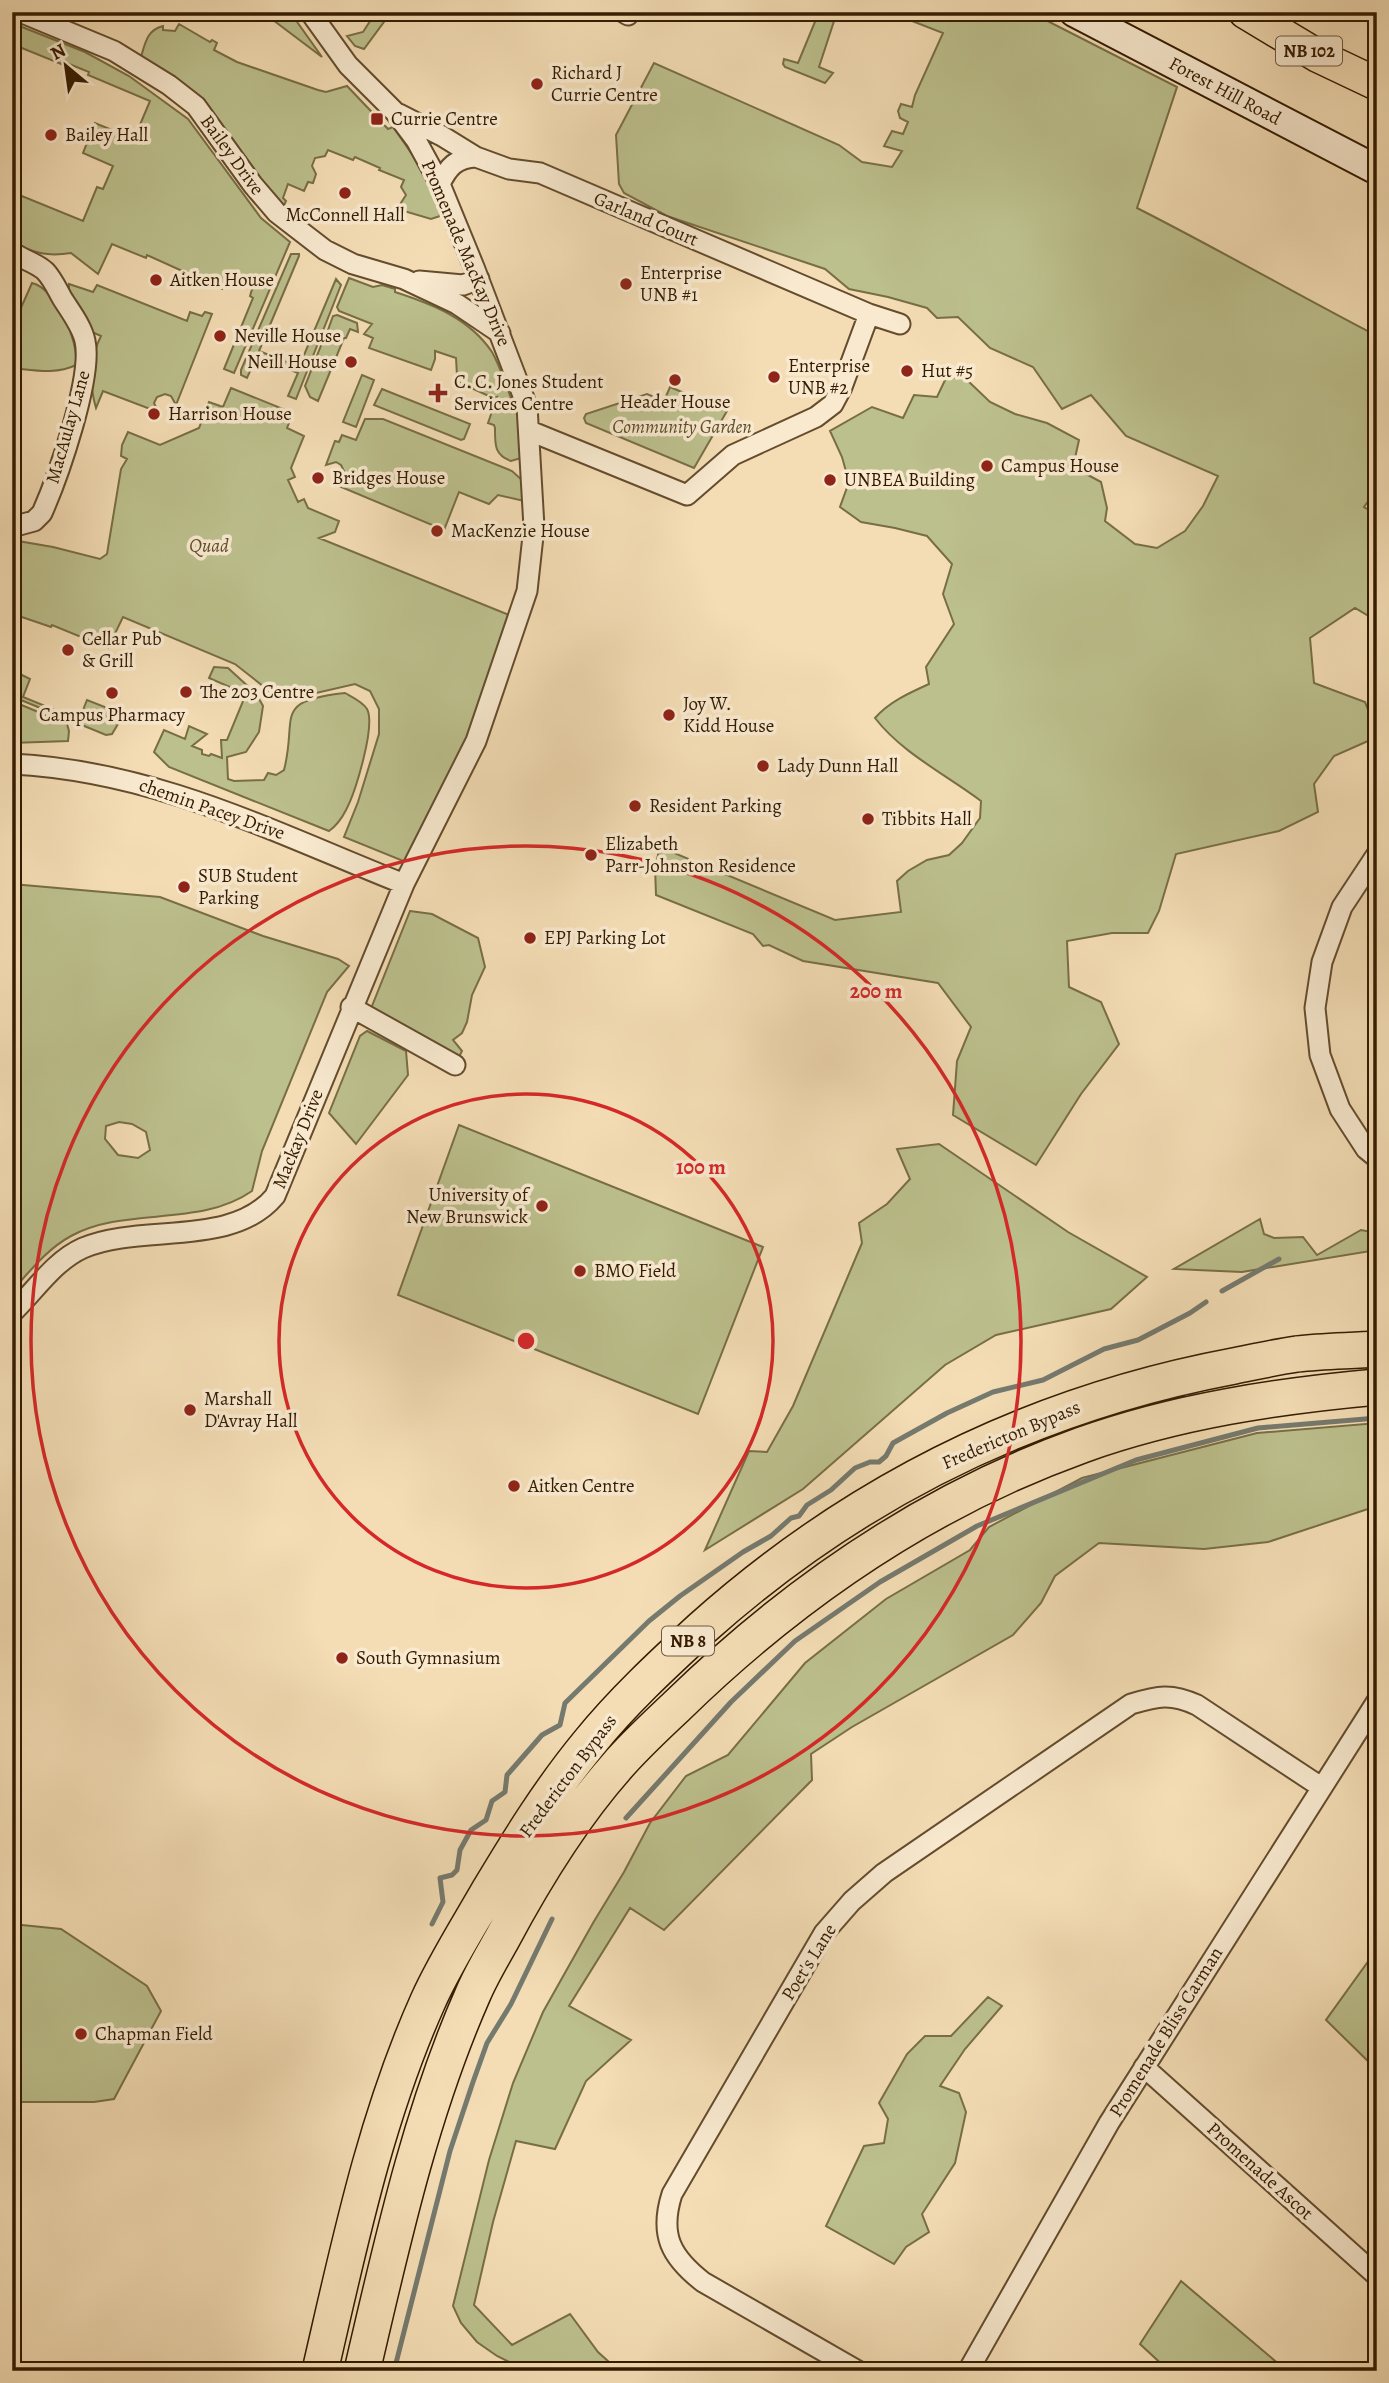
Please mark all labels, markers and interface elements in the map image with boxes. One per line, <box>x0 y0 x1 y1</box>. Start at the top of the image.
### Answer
north arrow <box>32 32 102 102</box>
road number: NB 102 <box>1276 36 1342 66</box>
text: N <box>46 37 71 67</box>
street label: Forest Hill Road <box>1164 50 1286 132</box>
place label: Richard J Currie Centre <box>551 60 658 108</box>
marker: Richard J Currie Centre <box>529 76 545 92</box>
place label: Currie Centre <box>391 106 498 132</box>
street label: Bailey Drive <box>194 109 270 201</box>
marker: Currie Centre <box>369 111 385 127</box>
place label: Bailey Hall <box>65 122 148 148</box>
marker: Bailey Hall <box>43 127 59 143</box>
street label: Promenade MacKay Drive <box>415 156 517 350</box>
marker: McConnell Hall <box>337 185 353 201</box>
street label: Garland Court <box>590 185 702 253</box>
place label: McConnell Hall <box>285 202 405 228</box>
place label: Enterprise UNB #1 <box>640 260 722 308</box>
place label: Aitken House <box>169 267 274 293</box>
marker: Aitken House <box>148 272 164 288</box>
marker: Enterprise UNB #1 <box>618 276 634 292</box>
place label: Neville House <box>234 323 341 349</box>
marker: Neville House <box>212 328 228 344</box>
place label: Neill House <box>247 349 337 375</box>
place label: Enterprise UNB #2 <box>788 353 870 401</box>
marker: Neill House <box>343 354 359 370</box>
place label: Hut #5 <box>921 358 973 384</box>
marker: Hut #5 <box>899 363 915 379</box>
street label: MacAulay Lane <box>39 367 97 487</box>
place label: C. C. Jones Student Services Centre <box>454 369 603 417</box>
marker: Enterprise UNB #2 <box>766 369 782 385</box>
marker: Header House <box>667 372 683 388</box>
marker: C. C. Jones Student Services Centre <box>428 383 448 403</box>
place label: Header House <box>620 389 730 415</box>
place label: Harrison House <box>168 401 292 427</box>
marker: Harrison House <box>146 406 162 422</box>
park label: Community Garden <box>612 414 752 440</box>
place label: Campus House <box>1001 453 1119 479</box>
marker: Campus House <box>979 458 995 474</box>
place label: Bridges House <box>332 465 445 491</box>
place label: UNBEA Building <box>844 467 976 493</box>
marker: Bridges House <box>310 470 326 486</box>
marker: UNBEA Building <box>822 472 838 488</box>
place label: MacKenzie House <box>451 518 590 544</box>
marker: MacKenzie House <box>429 523 445 539</box>
park label: Quad <box>189 533 229 559</box>
place label: Cellar Pub & Grill <box>82 626 162 674</box>
marker: Cellar Pub & Grill <box>60 642 76 658</box>
place label: The 203 Centre <box>200 679 314 705</box>
marker: The 203 Centre <box>178 684 194 700</box>
marker: Campus Pharmacy <box>104 685 120 701</box>
place label: Joy W. Kidd House <box>683 691 774 739</box>
place label: Campus Pharmacy <box>39 702 186 728</box>
marker: Joy W. Kidd House <box>661 707 677 723</box>
place label: Lady Dunn Hall <box>777 753 899 779</box>
marker: Lady Dunn Hall <box>755 758 771 774</box>
street label: chemin Pacey Drive <box>136 772 288 846</box>
place label: Resident Parking <box>649 793 782 819</box>
marker: Resident Parking <box>627 798 643 814</box>
place label: Tibbits Hall <box>882 806 972 832</box>
marker: Tibbits Hall <box>860 811 876 827</box>
place label: Elizabeth Parr-Johnston Residence <box>605 831 796 879</box>
marker: Elizabeth Parr-Johnston Residence <box>583 847 599 863</box>
place label: SUB Student Parking <box>198 863 298 911</box>
marker: SUB Student Parking <box>176 879 192 895</box>
place label: EPJ Parking Lot <box>544 925 666 951</box>
marker: EPJ Parking Lot <box>522 930 538 946</box>
text: 200 m <box>850 977 903 1005</box>
street label: Mackay Drive <box>266 1085 330 1193</box>
text: 100 m <box>676 1153 726 1181</box>
place label: University of New Brunswick <box>406 1182 531 1230</box>
marker: University of New Brunswick <box>534 1198 550 1214</box>
place label: BMO Field <box>594 1258 677 1284</box>
marker: BMO Field <box>572 1263 588 1279</box>
centre of rings <box>514 1329 538 1353</box>
place label: Marshall D'Avray Hall <box>204 1386 298 1434</box>
street label: Fredericton Bypass <box>938 1394 1084 1476</box>
marker: Marshall D'Avray Hall <box>182 1402 198 1418</box>
place label: Aitken Centre <box>527 1473 634 1499</box>
marker: Aitken Centre <box>506 1478 522 1494</box>
road number: NB 8 <box>662 1626 714 1656</box>
place label: South Gymnasium <box>356 1645 501 1671</box>
marker: South Gymnasium <box>334 1650 350 1666</box>
street label: Fredericton Bypass <box>513 1709 623 1843</box>
street label: Poet's Lane <box>775 1919 843 2005</box>
street label: Promenade Bliss Carman <box>1103 1942 1229 2122</box>
place label: Chapman Field <box>95 2021 214 2047</box>
marker: Chapman Field <box>73 2026 89 2042</box>
street label: Promenade Ascot <box>1201 2116 1319 2226</box>

